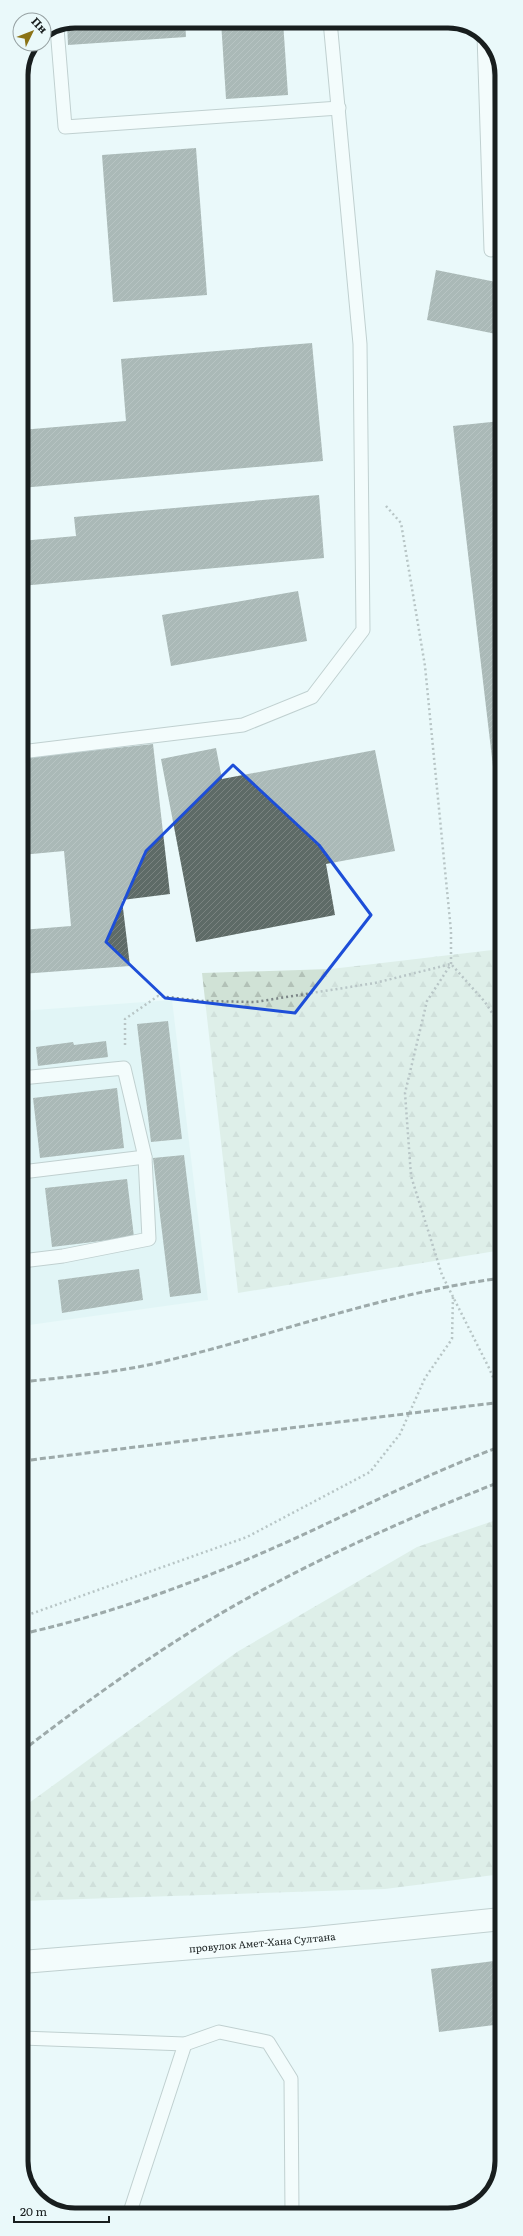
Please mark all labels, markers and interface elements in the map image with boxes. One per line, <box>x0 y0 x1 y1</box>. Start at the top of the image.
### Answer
north arrow <box>12 12 52 52</box>
text: Пн <box>28 13 52 36</box>
street label: провулок Амет-Хана Султана <box>188 1928 337 1955</box>
scale bar <box>14 2198 109 2224</box>
text: 20 m <box>20 2202 47 2220</box>

